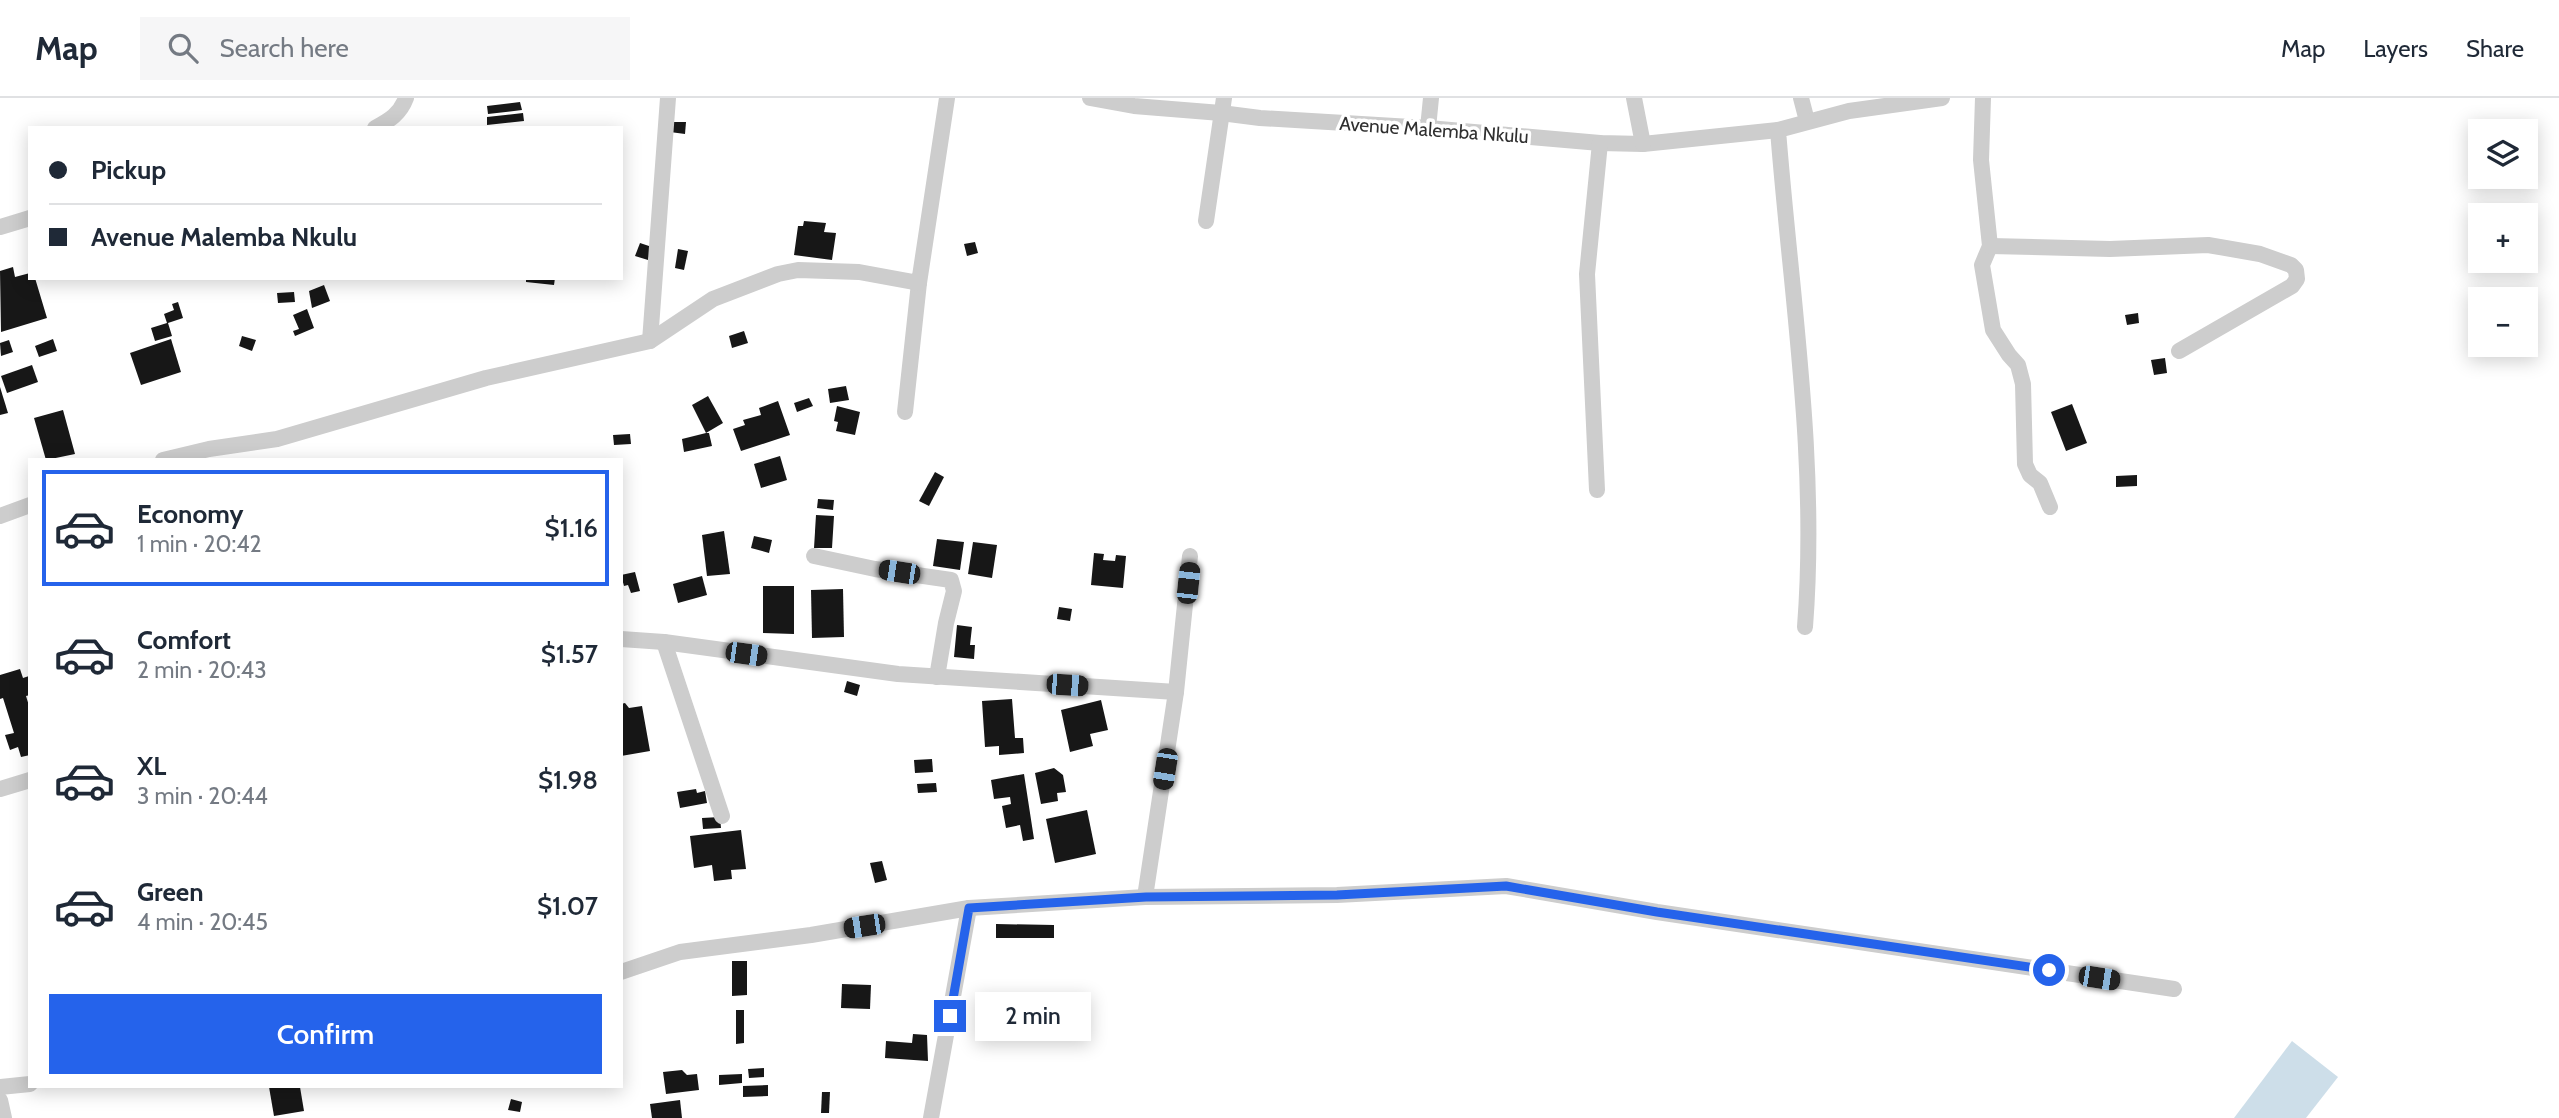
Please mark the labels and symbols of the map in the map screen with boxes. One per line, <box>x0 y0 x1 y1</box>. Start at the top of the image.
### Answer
street label: Avenue Malemba Nkulu <box>1339 112 1529 148</box>
car <box>877 558 922 586</box>
car <box>1176 561 1201 605</box>
car <box>724 641 769 667</box>
car <box>1046 673 1089 697</box>
car <box>1152 747 1179 791</box>
car <box>842 912 887 940</box>
route start <box>2033 954 2065 986</box>
car <box>2077 964 2122 992</box>
callout: 2 min <box>974 992 1090 1040</box>
route end <box>934 1000 966 1032</box>

